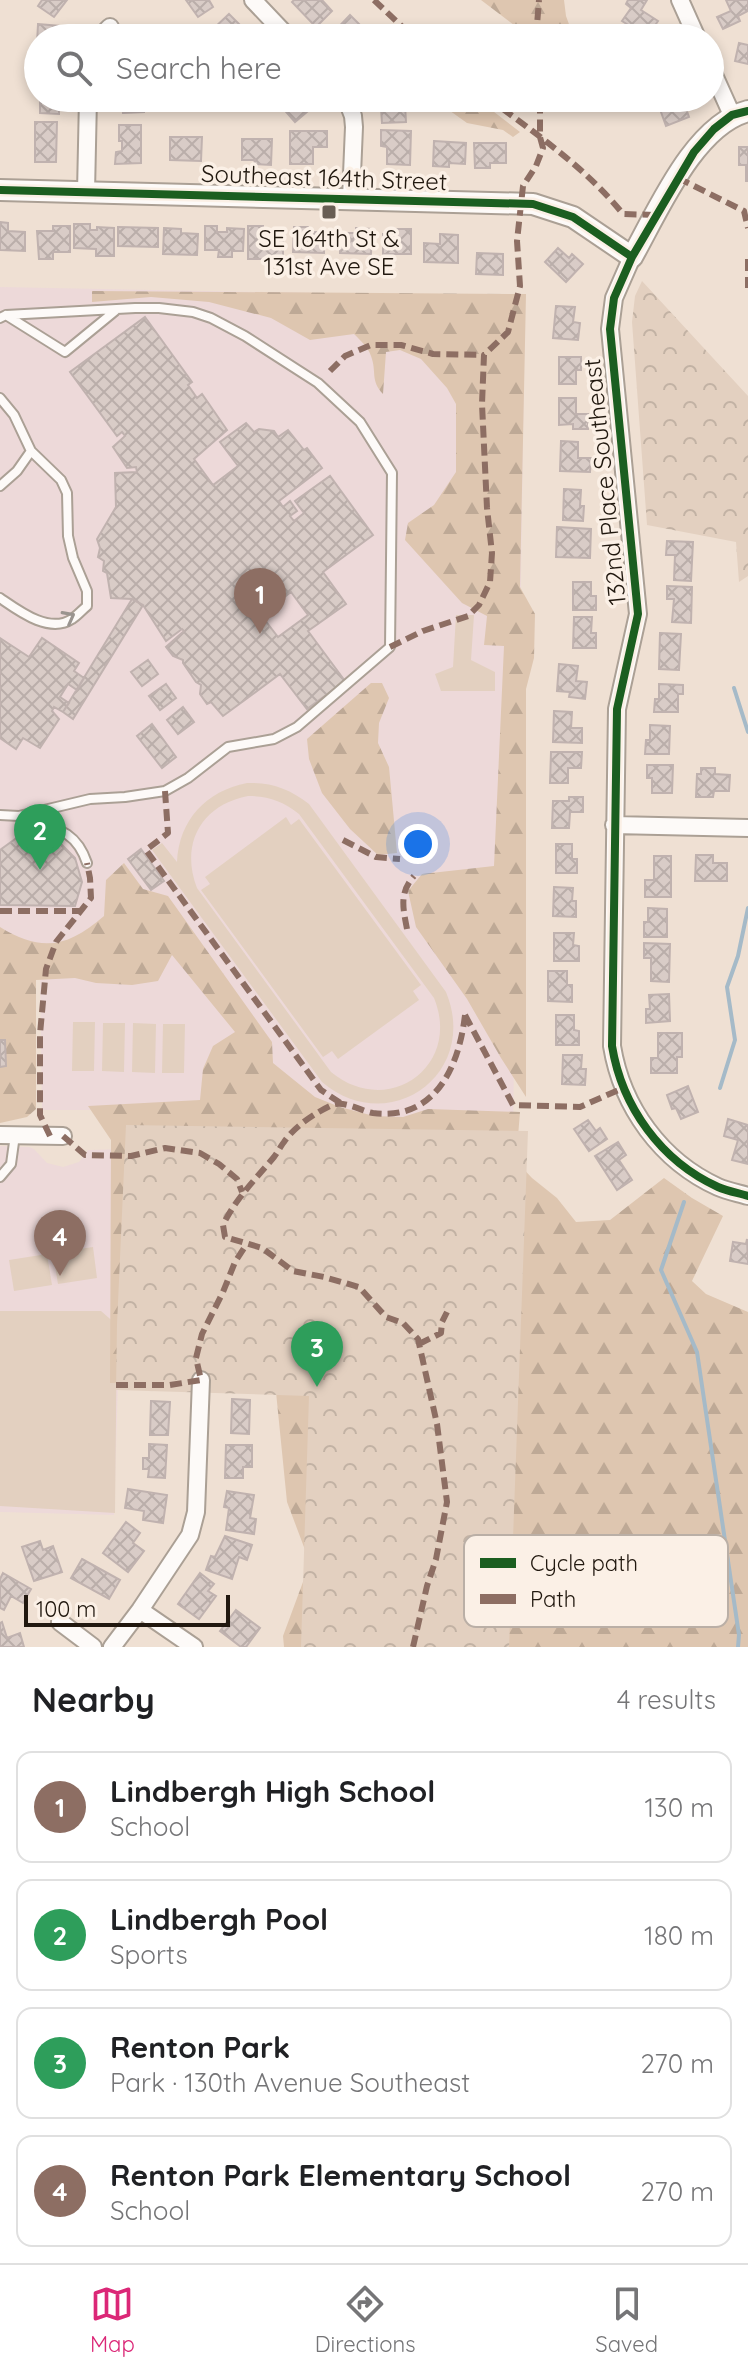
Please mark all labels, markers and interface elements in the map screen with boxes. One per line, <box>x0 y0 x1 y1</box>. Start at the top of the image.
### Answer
search box <box>24 24 724 112</box>
icon: search <box>52 46 96 90</box>
text: Search here <box>116 49 282 87</box>
street label: Southeast 164th Street <box>200 158 448 196</box>
marker: SE 164th St & 131st Ave SE <box>320 203 338 221</box>
place label: SE 164th St & 131st Ave SE <box>258 223 400 281</box>
street label: 132nd Place Southeast <box>576 357 632 607</box>
pin: 1 <box>234 568 286 634</box>
one-way arrow <box>61 612 75 627</box>
pin: 2 <box>14 804 66 870</box>
your location <box>398 824 438 864</box>
pin: 4 <box>34 1210 86 1276</box>
pin: 3 <box>291 1321 343 1387</box>
legend <box>464 1535 728 1627</box>
text: Cycle path <box>530 1549 638 1577</box>
text: Path <box>530 1585 576 1613</box>
scale bar <box>24 1591 230 1627</box>
text: 100 m <box>36 1595 96 1623</box>
text: Nearby <box>32 1678 155 1721</box>
text: 4 results <box>617 1683 716 1716</box>
text: Lindbergh High School <box>110 1772 435 1810</box>
text: 1 <box>55 1791 65 1824</box>
text: 130 m <box>644 1791 714 1824</box>
text: School <box>110 1810 190 1843</box>
text: Lindbergh Pool <box>110 1900 328 1938</box>
text: 2 <box>53 1919 67 1952</box>
text: 180 m <box>644 1919 714 1952</box>
text: Sports <box>110 1938 188 1971</box>
text: Renton Park <box>110 2028 290 2066</box>
text: 3 <box>53 2047 67 2080</box>
text: 270 m <box>640 2047 714 2080</box>
text: Park · 130th Avenue Southeast <box>110 2066 470 2099</box>
text: Renton Park Elementary School <box>110 2156 571 2194</box>
text: 4 <box>52 2175 68 2208</box>
text: 270 m <box>640 2175 714 2208</box>
text: School <box>110 2194 190 2227</box>
tab: Map <box>90 2282 135 2358</box>
tab: Directions <box>315 2282 415 2358</box>
tab: Saved <box>595 2282 658 2358</box>

